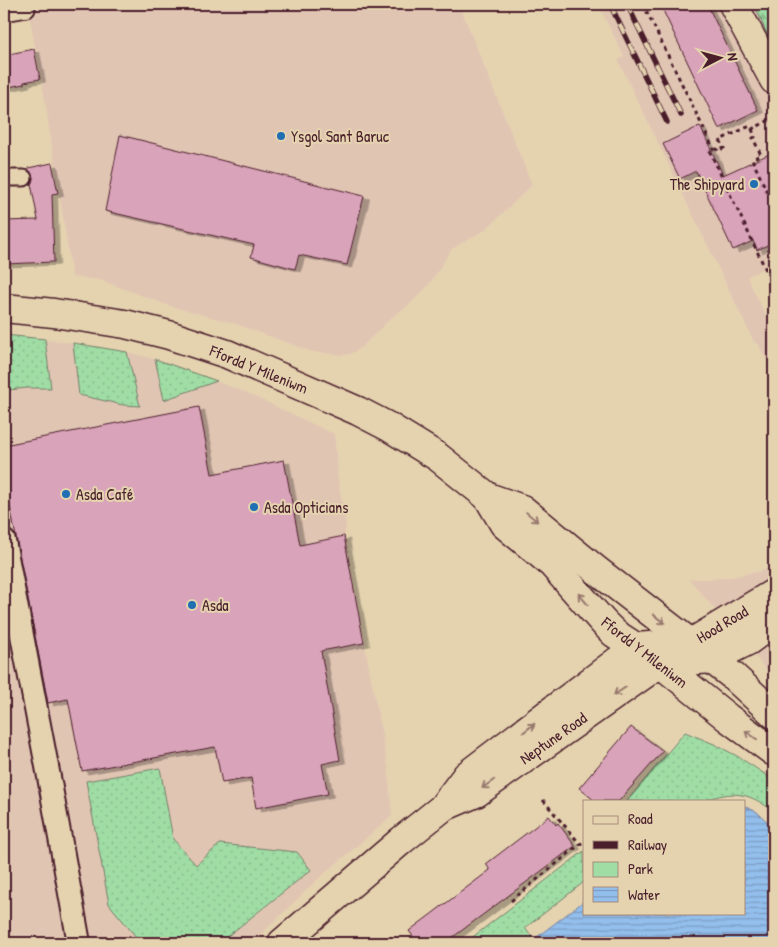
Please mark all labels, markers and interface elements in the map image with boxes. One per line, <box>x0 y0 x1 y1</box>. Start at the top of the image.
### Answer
north arrow <box>696 32 746 82</box>
text: N <box>724 52 743 62</box>
place label: Ysgol Sant Baruc <box>291 125 390 147</box>
marker: Ysgol Sant Baruc <box>275 130 287 142</box>
place label: The Shipyard <box>670 173 744 195</box>
marker: The Shipyard <box>748 178 760 190</box>
street label: Ffordd Y Mileniwm <box>206 339 311 399</box>
place label: Asda Café <box>76 483 134 505</box>
marker: Asda Café <box>60 488 72 500</box>
place label: Asda Opticians <box>264 496 348 518</box>
marker: Asda Opticians <box>248 501 260 513</box>
one-way arrow <box>525 512 538 523</box>
one-way arrow <box>578 593 589 606</box>
place label: Asda <box>202 594 228 616</box>
marker: Asda <box>186 599 198 611</box>
street label: Hood Road <box>692 600 752 648</box>
street label: Ffordd Y Mileniwm <box>596 611 693 693</box>
one-way arrow <box>652 613 665 624</box>
one-way arrow <box>613 685 627 696</box>
street label: Neptune Road <box>515 707 591 769</box>
one-way arrow <box>522 722 535 733</box>
one-way arrow <box>745 730 759 740</box>
one-way arrow <box>481 779 495 789</box>
legend <box>583 800 746 914</box>
text: Road <box>628 808 653 829</box>
text: Railway <box>628 834 667 855</box>
text: Park <box>628 858 653 879</box>
text: Water <box>628 884 660 905</box>

